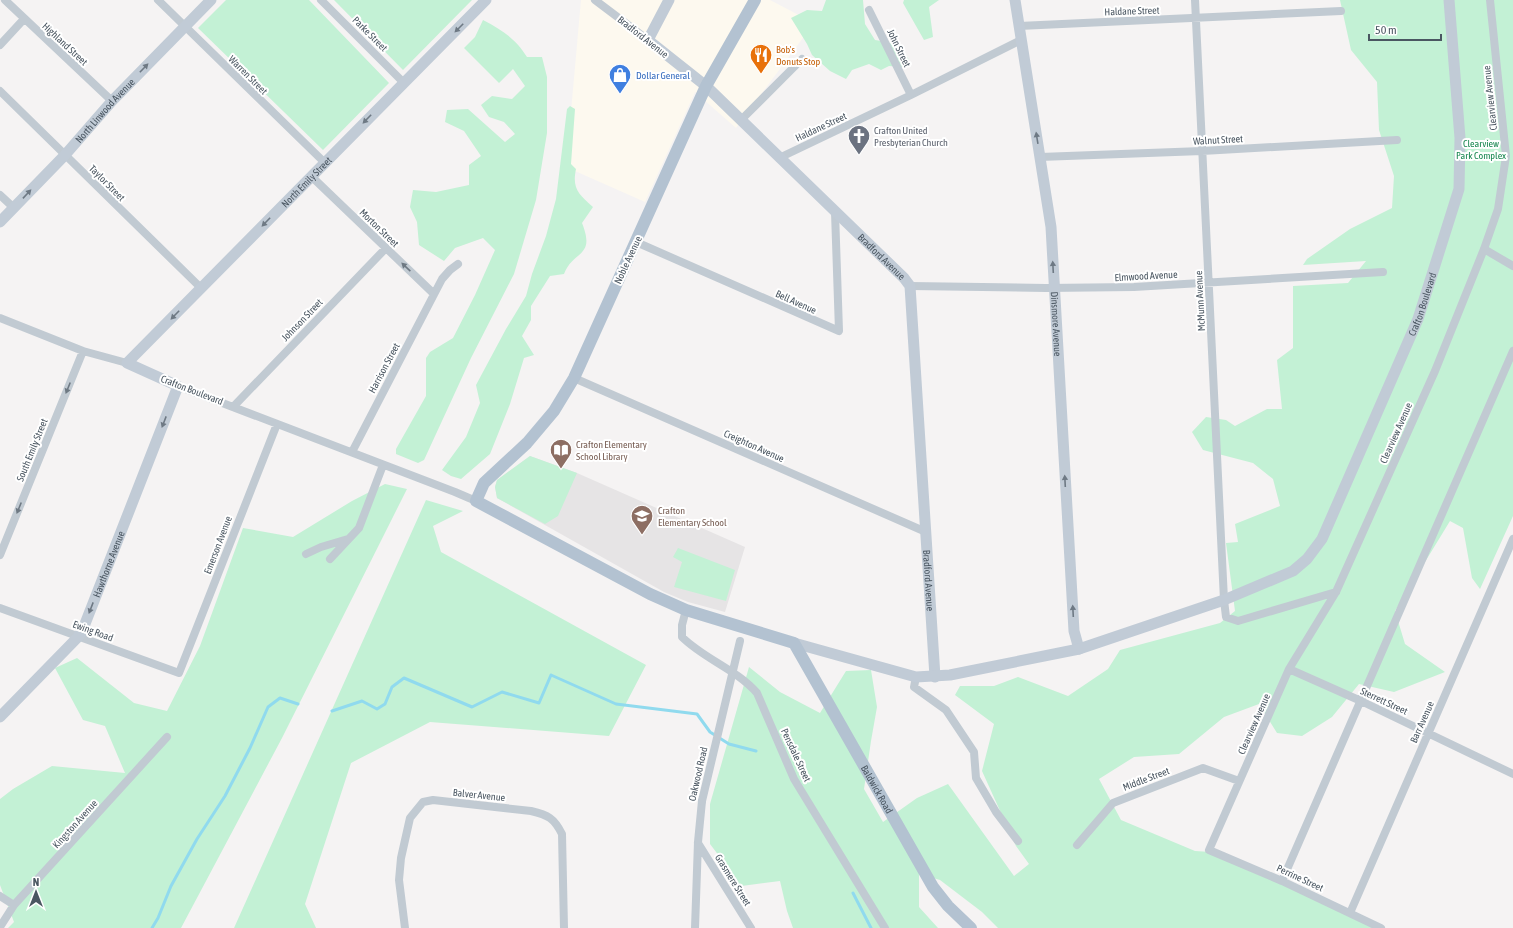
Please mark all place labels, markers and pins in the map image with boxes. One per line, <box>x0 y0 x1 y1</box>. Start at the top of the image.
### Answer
restaurant icon: Bob's Donuts Stop <box>748 42 774 75</box>
place label: Bob's Donuts Stop <box>776 44 820 67</box>
shop icon: Dollar General <box>607 62 633 95</box>
place label: Dollar General <box>636 70 690 81</box>
church icon: Crafton United Presbyterian Church <box>846 123 872 156</box>
place label: Crafton United Presbyterian Church <box>874 125 948 148</box>
library icon: Crafton Elementary School Library <box>548 437 574 470</box>
place label: Crafton Elementary School Library <box>576 439 647 462</box>
school or university icon: Crafton Elementary School <box>629 503 655 536</box>
place label: Crafton Elementary School <box>658 505 727 528</box>

